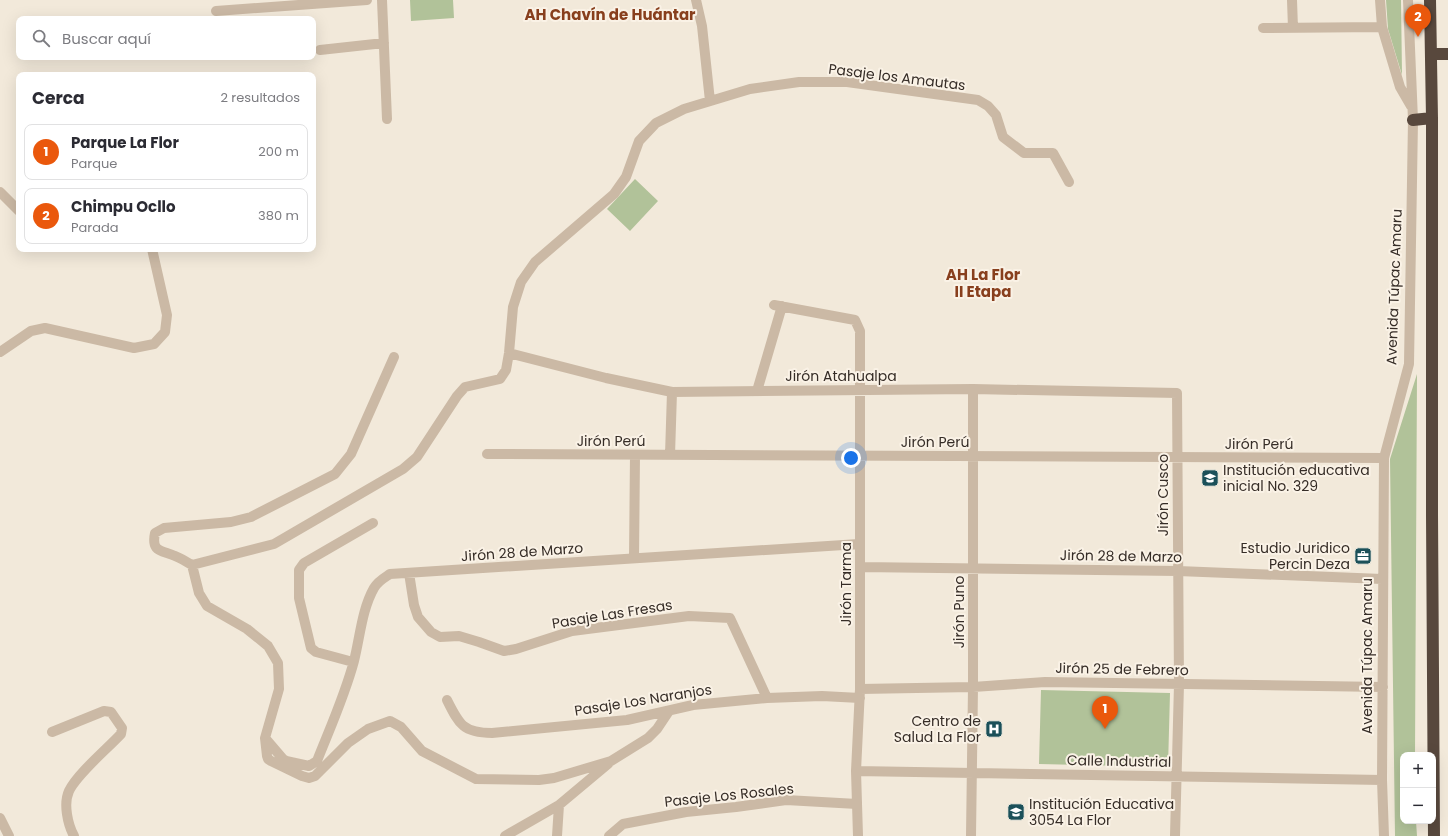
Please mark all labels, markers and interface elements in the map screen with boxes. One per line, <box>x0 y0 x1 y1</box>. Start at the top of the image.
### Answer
district label: AH Chavín de Huántar <box>524 4 696 25</box>
pin: 2 <box>1405 4 1431 37</box>
search box <box>16 16 316 60</box>
icon: search <box>30 27 52 49</box>
text: Buscar aquí <box>62 28 151 49</box>
street label: Pasaje los Amautas <box>827 59 967 95</box>
text: Cerca <box>32 86 85 110</box>
text: 2 resultados <box>220 88 300 107</box>
text: Parque La Flor <box>71 132 179 153</box>
text: 1 <box>44 142 48 161</box>
text: 200 m <box>258 142 299 161</box>
text: Parque <box>71 154 117 173</box>
text: Chimpu Ocllo <box>71 196 176 217</box>
text: 2 <box>42 206 50 225</box>
text: 380 m <box>258 206 299 225</box>
street label: Avenida Túpac Amaru <box>1381 209 1407 365</box>
text: Parada <box>71 218 119 237</box>
district label: AH La Flor II Etapa <box>946 264 1021 302</box>
street label: Jirón Atahualpa <box>785 366 897 386</box>
street label: Jirón Perú <box>577 431 645 451</box>
street label: Jirón Perú <box>901 432 969 452</box>
street label: Jirón Perú <box>1225 434 1293 454</box>
your location <box>841 448 861 468</box>
street label: Jirón Cusco <box>1153 454 1173 536</box>
place label: Institución educativa inicial No. 329 <box>1223 460 1370 496</box>
school or university icon: Institución educativa inicial No. 329 <box>1200 468 1220 488</box>
street label: Jirón 28 de Marzo <box>460 538 584 566</box>
place label: Estudio Juridico Percin Deza <box>1240 538 1350 574</box>
street label: Jirón Tarma <box>836 542 856 626</box>
street label: Jirón 28 de Marzo <box>1060 545 1182 567</box>
office icon: Estudio Juridico Percin Deza <box>1353 546 1373 566</box>
street label: Jirón Puno <box>949 576 969 648</box>
street label: Avenida Túpac Amaru <box>1357 578 1377 734</box>
street label: Pasaje Las Fresas <box>550 595 674 633</box>
street label: Jirón 25 de Febrero <box>1055 658 1189 680</box>
street label: Pasaje Los Naranjos <box>573 679 713 721</box>
pin: 1 <box>1092 696 1118 729</box>
place label: Centro de Salud La Flor <box>894 711 981 747</box>
hospital icon: Centro de Salud La Flor <box>984 719 1004 739</box>
street label: Calle Industrial <box>1067 750 1171 772</box>
map controls <box>1400 752 1436 824</box>
button: + <box>1400 752 1436 788</box>
street label: Pasaje Los Rosales <box>663 778 795 812</box>
button: − <box>1400 788 1436 824</box>
place label: Institución Educativa 3054 La Flor <box>1029 794 1174 830</box>
school or university icon: Institución Educativa 3054 La Flor <box>1006 802 1026 822</box>

